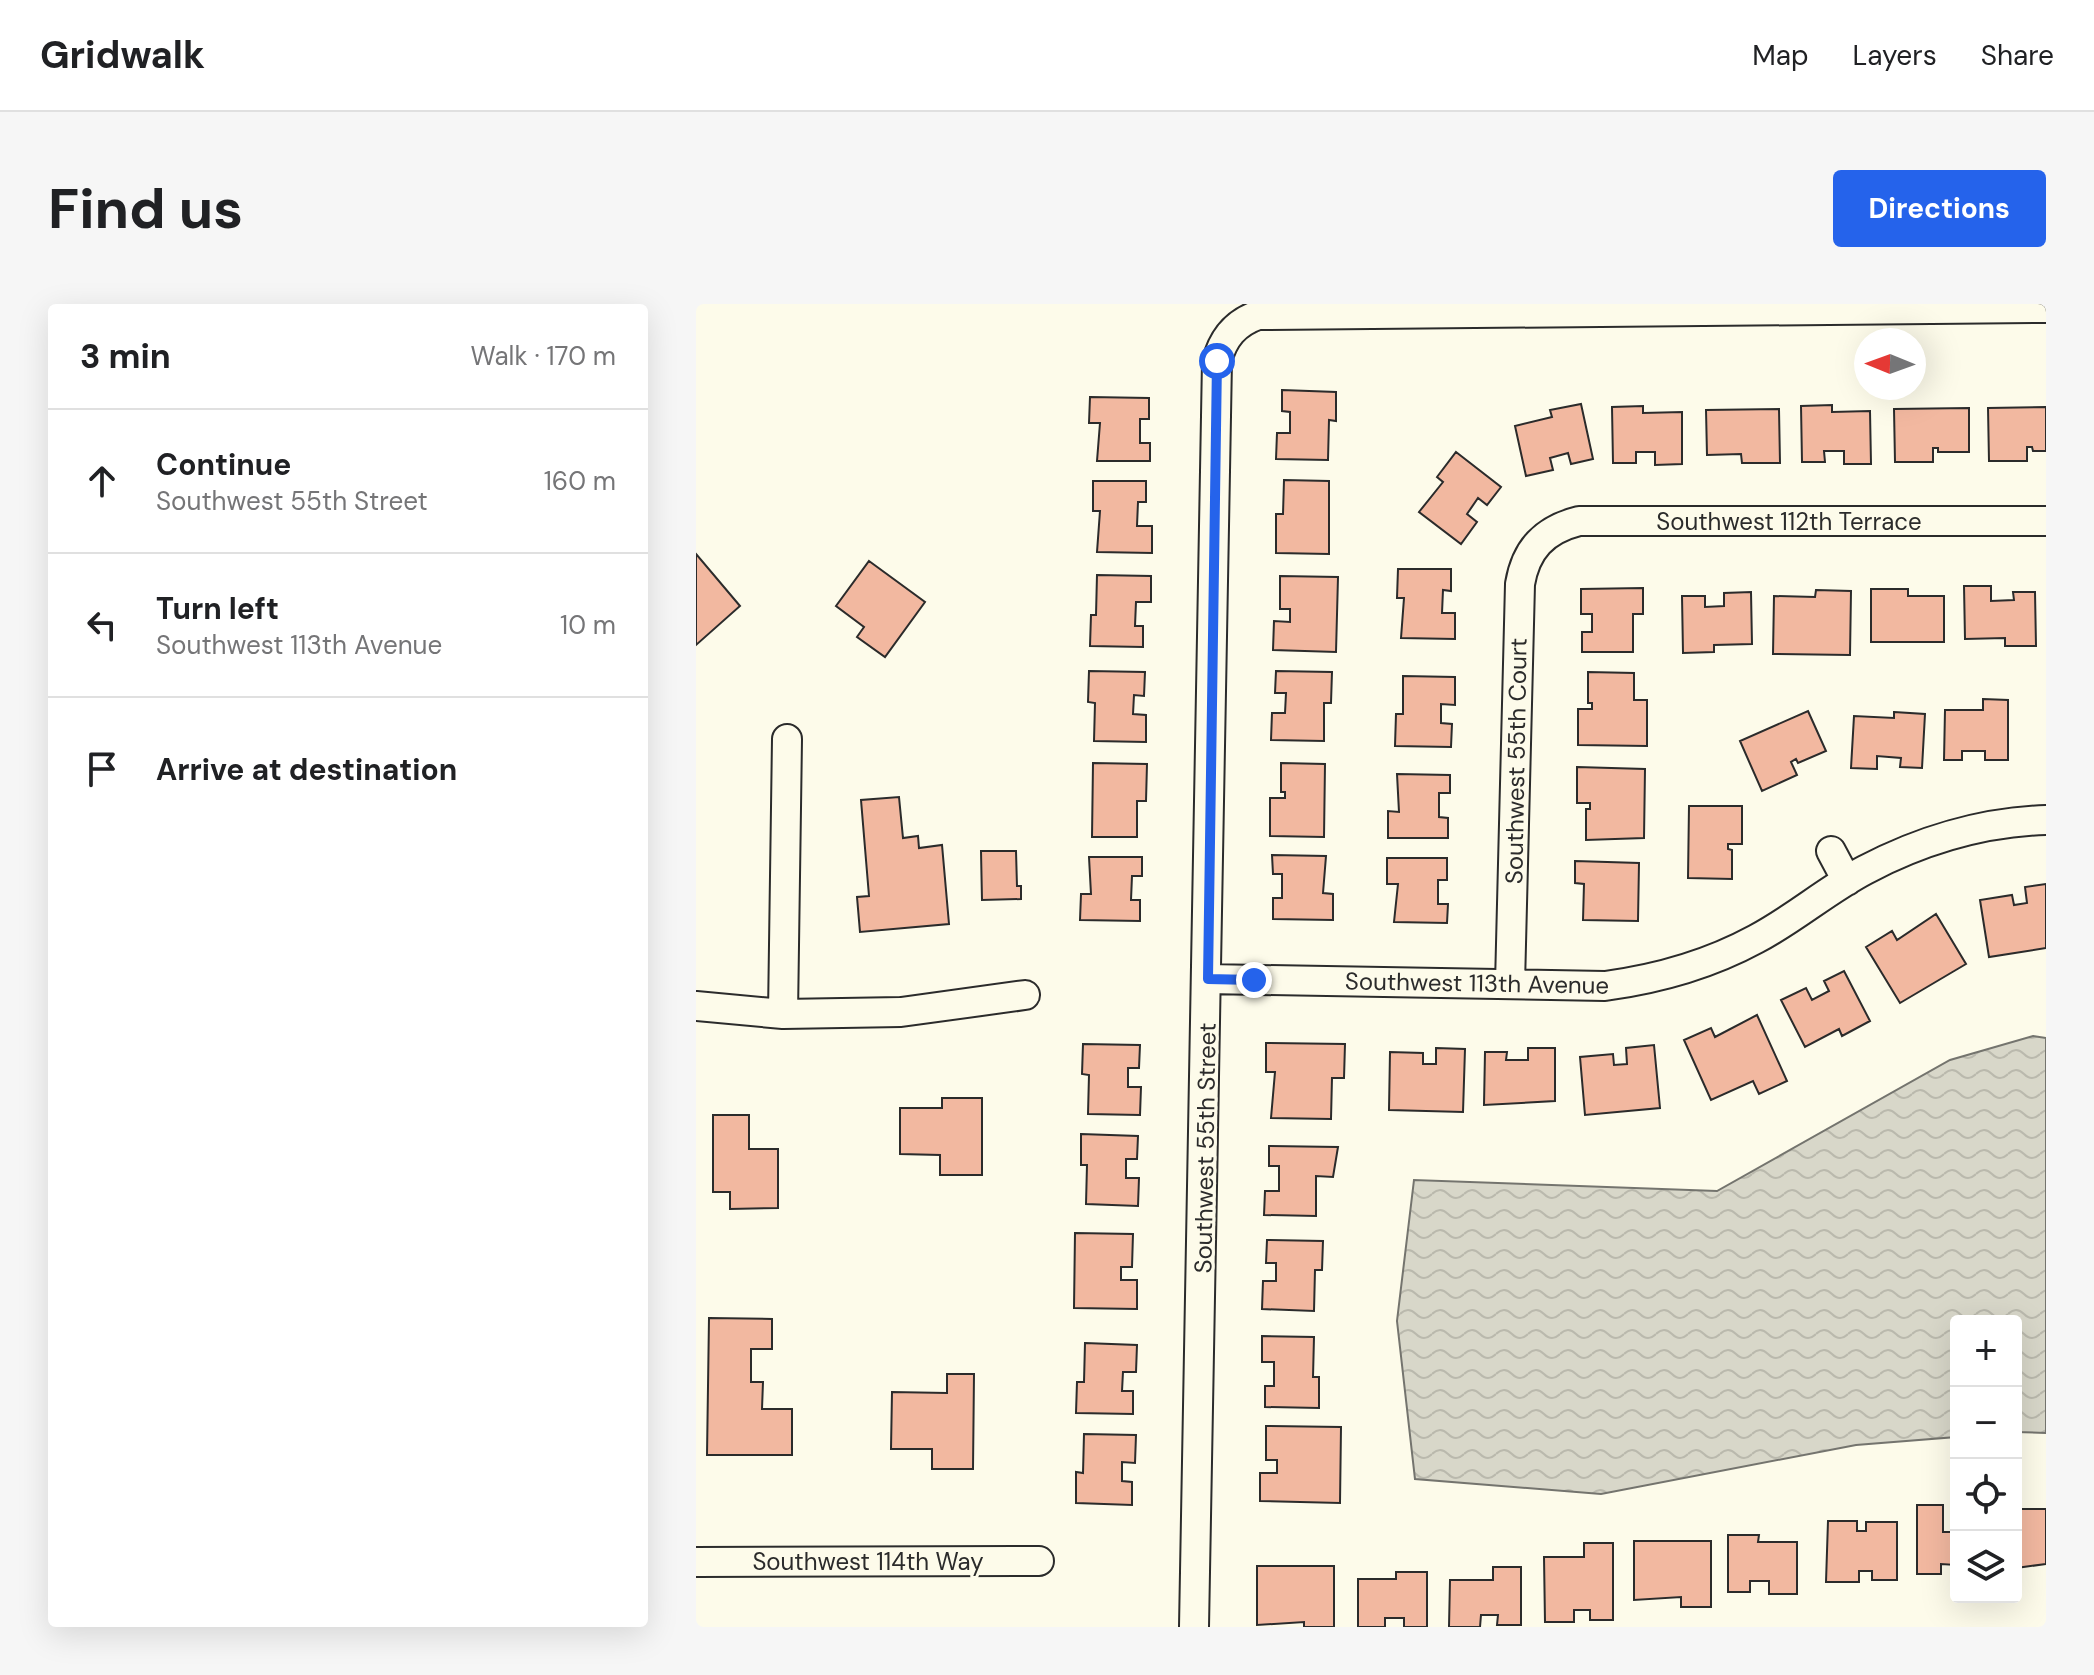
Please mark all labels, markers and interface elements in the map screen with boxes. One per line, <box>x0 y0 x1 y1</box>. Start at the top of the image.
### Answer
text: Gridwalk <box>40 30 205 80</box>
text: Map <box>1752 37 1809 74</box>
text: Layers <box>1853 37 1937 74</box>
text: Share <box>1981 37 2054 74</box>
button: Directions <box>1833 170 2046 247</box>
text: Find us <box>48 172 243 245</box>
north arrow <box>1854 328 1926 400</box>
text: 3 min <box>80 334 171 379</box>
text: Walk · 170 m <box>471 339 616 373</box>
route start <box>1199 343 1235 379</box>
text: Continue <box>156 445 291 484</box>
icon: ahead <box>80 459 124 503</box>
text: 160 m <box>544 464 616 498</box>
text: Southwest 55th Street <box>156 484 428 518</box>
street label: Southwest 112th Terrace <box>1656 506 1922 537</box>
text: Turn left <box>156 589 279 628</box>
icon: left <box>80 603 124 647</box>
text: 10 m <box>560 608 616 642</box>
text: Southwest 113th Avenue <box>156 628 442 662</box>
street label: Southwest 55th Court <box>1498 638 1534 884</box>
icon: arrive <box>80 747 124 791</box>
text: Arrive at destination <box>156 750 457 789</box>
route end <box>1236 962 1272 998</box>
street label: Southwest 113th Avenue <box>1345 965 1609 1001</box>
street label: Southwest 55th Street <box>1187 1022 1223 1274</box>
map controls <box>1950 1315 2022 1603</box>
button: + <box>1950 1315 2022 1387</box>
button: − <box>1950 1387 2022 1459</box>
button: locate <box>1950 1459 2022 1531</box>
button: layers <box>1950 1531 2022 1603</box>
street label: Southwest 114th Way <box>752 1546 984 1577</box>

